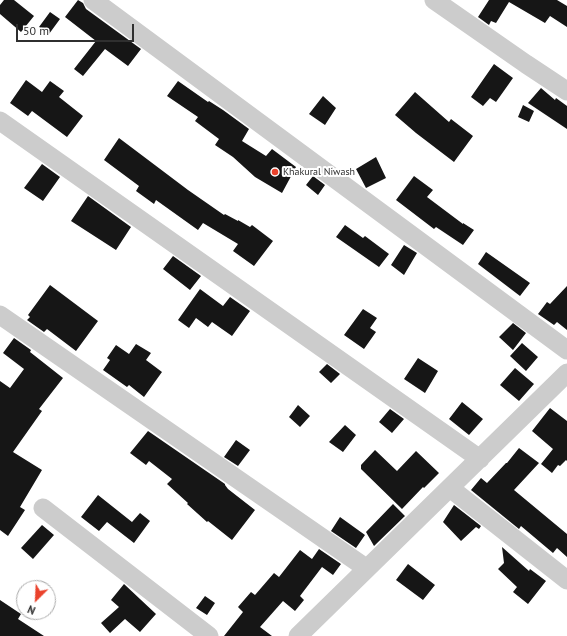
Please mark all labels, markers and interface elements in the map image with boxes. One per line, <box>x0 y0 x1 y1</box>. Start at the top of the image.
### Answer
scale bar <box>18 16 136 42</box>
text: 50 m <box>23 23 49 38</box>
place label: Khakural Niwash <box>283 166 355 178</box>
marker: Khakural Niwash <box>270 167 280 177</box>
north arrow <box>16 580 56 620</box>
text: N <box>25 602 38 618</box>

